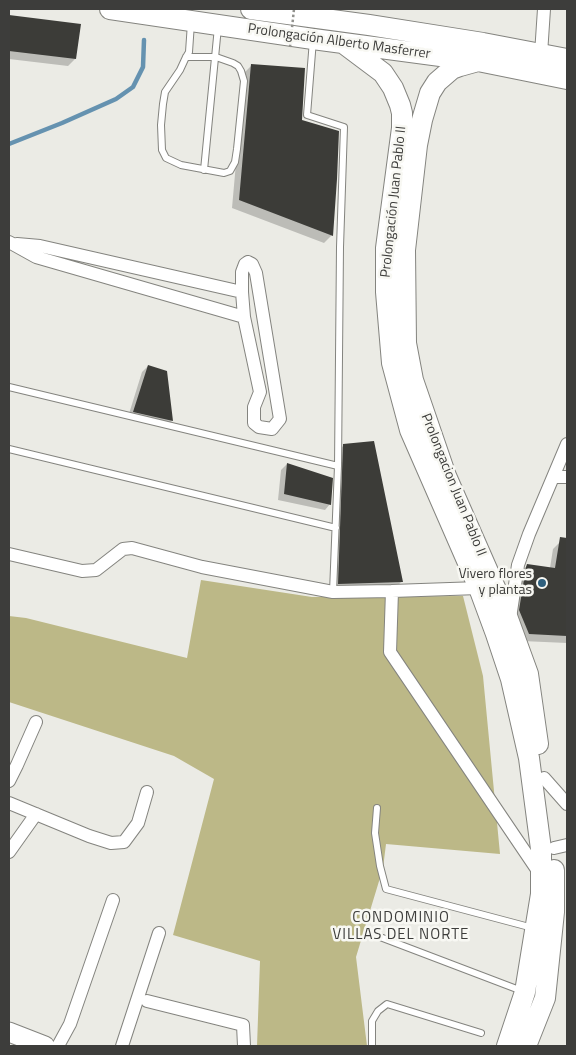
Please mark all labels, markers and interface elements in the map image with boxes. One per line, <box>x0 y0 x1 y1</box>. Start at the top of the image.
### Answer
street label: Prolongación Alberto Masferrer <box>246 21 432 63</box>
street label: Prolongación Juan Pablo II <box>378 125 410 279</box>
street label: Prolongacion Juan Pablo II <box>417 411 489 559</box>
place label: Vivero flores y plantas <box>458 567 532 600</box>
marker: Vivero flores y plantas <box>536 577 548 589</box>
district label: CONDOMINIO VILLAS DEL NORTE <box>331 909 471 944</box>

